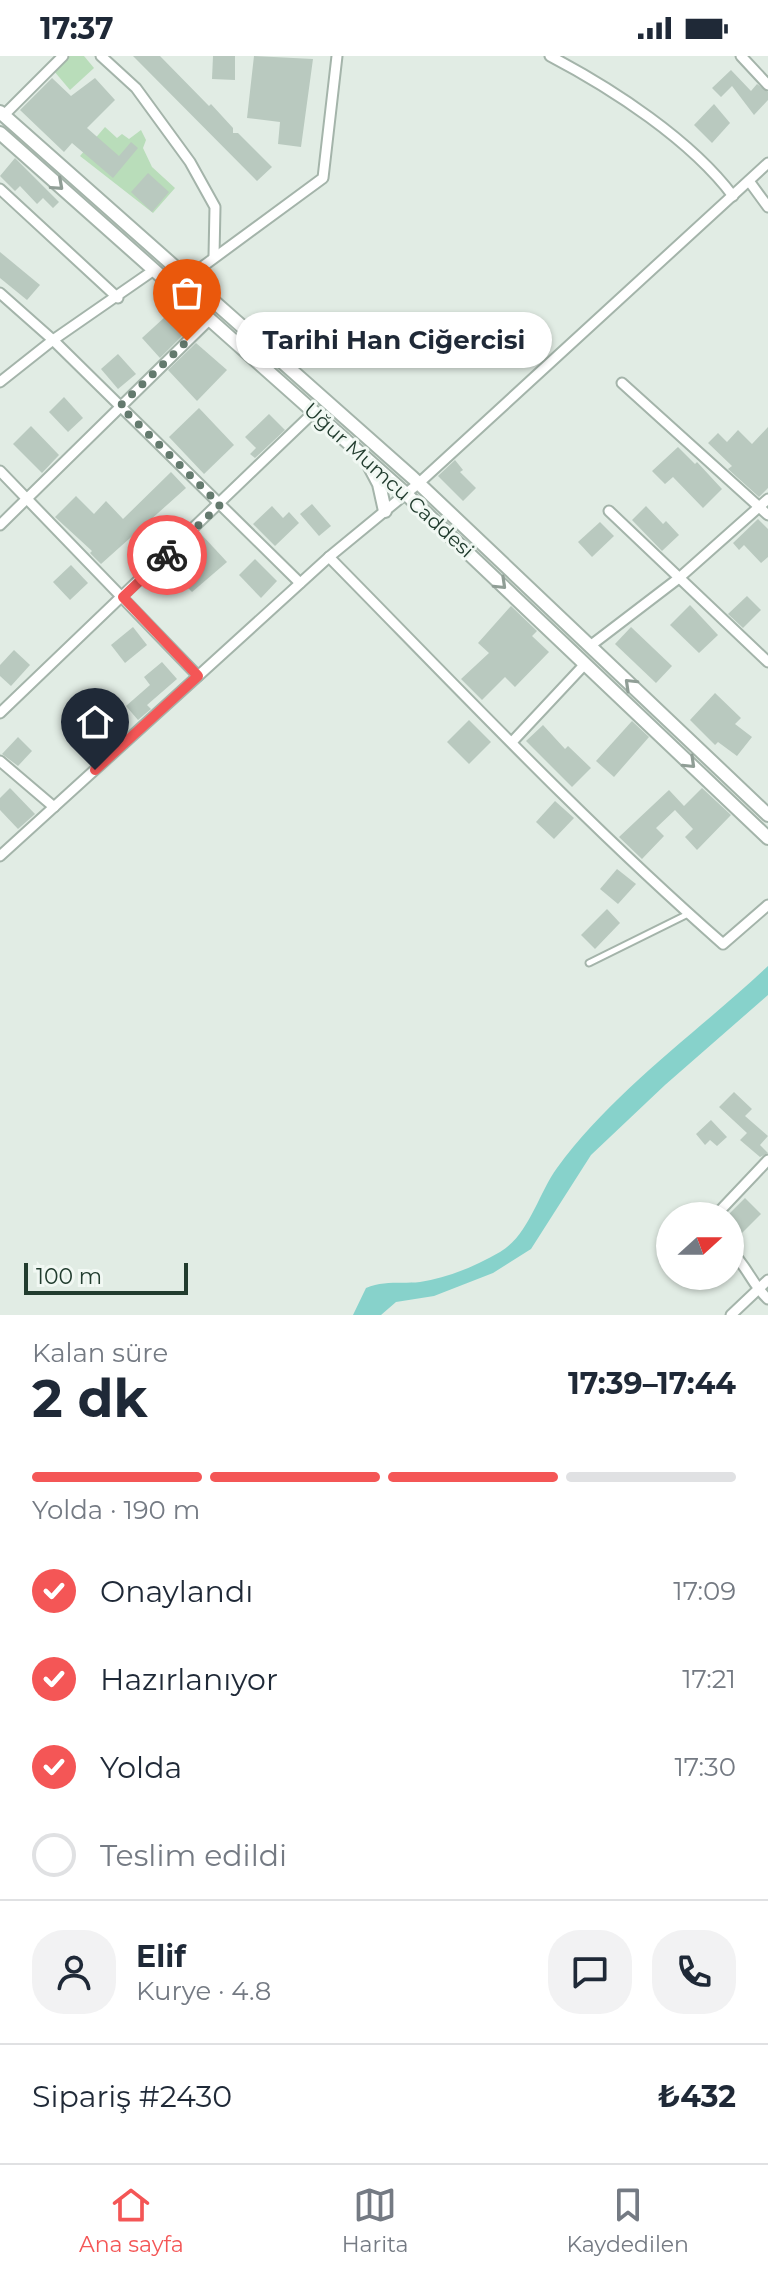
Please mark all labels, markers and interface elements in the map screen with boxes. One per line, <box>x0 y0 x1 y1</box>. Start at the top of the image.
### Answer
text: 17:37 <box>40 10 114 47</box>
one-way arrow <box>49 175 64 190</box>
pin <box>153 259 221 341</box>
icon: bag <box>165 271 209 315</box>
callout: Tarihi Han Ciğercisi <box>235 313 551 369</box>
text: Tarihi Han Ciğercisi <box>263 324 525 356</box>
street label: Uğur Mumcu Caddesi <box>299 397 479 563</box>
courier <box>127 515 207 595</box>
icon: bike <box>145 533 189 577</box>
one-way arrow <box>492 575 506 589</box>
one-way arrow <box>625 680 640 694</box>
pin <box>61 688 129 770</box>
icon: home <box>73 700 117 744</box>
one-way arrow <box>680 754 695 768</box>
north arrow <box>656 1202 744 1290</box>
map controls <box>656 1202 744 1290</box>
scale bar <box>24 1259 188 1295</box>
text: 100 m <box>36 1263 102 1290</box>
text: Kalan süre <box>32 1337 168 1369</box>
text: 17:39–17:44 <box>568 1365 736 1402</box>
text: 2 dk <box>32 1367 147 1430</box>
text: Yolda · 190 m <box>32 1494 200 1526</box>
icon: check <box>32 1569 76 1613</box>
text: Onaylandı <box>100 1573 253 1610</box>
text: 17:09 <box>673 1575 736 1607</box>
icon: check <box>32 1657 76 1701</box>
text: Hazırlanıyor <box>100 1661 278 1698</box>
text: 17:21 <box>682 1663 736 1695</box>
icon: check <box>32 1745 76 1789</box>
text: Yolda <box>100 1749 182 1786</box>
text: 17:30 <box>674 1751 736 1783</box>
text: Teslim edildi <box>100 1837 287 1874</box>
button: person <box>32 1930 116 2014</box>
button: chat <box>548 1930 632 2014</box>
button: phone <box>652 1930 736 2014</box>
text: Elif <box>136 1938 186 1975</box>
text: Kurye · 4.8 <box>136 1975 271 2007</box>
text: Sipariş #2430 <box>32 2078 232 2115</box>
text: ₺432 <box>658 2078 736 2115</box>
tab: Ana sayfa <box>79 2183 184 2258</box>
tab: Harita <box>342 2183 408 2258</box>
tab: Kaydedilen <box>566 2183 689 2258</box>

